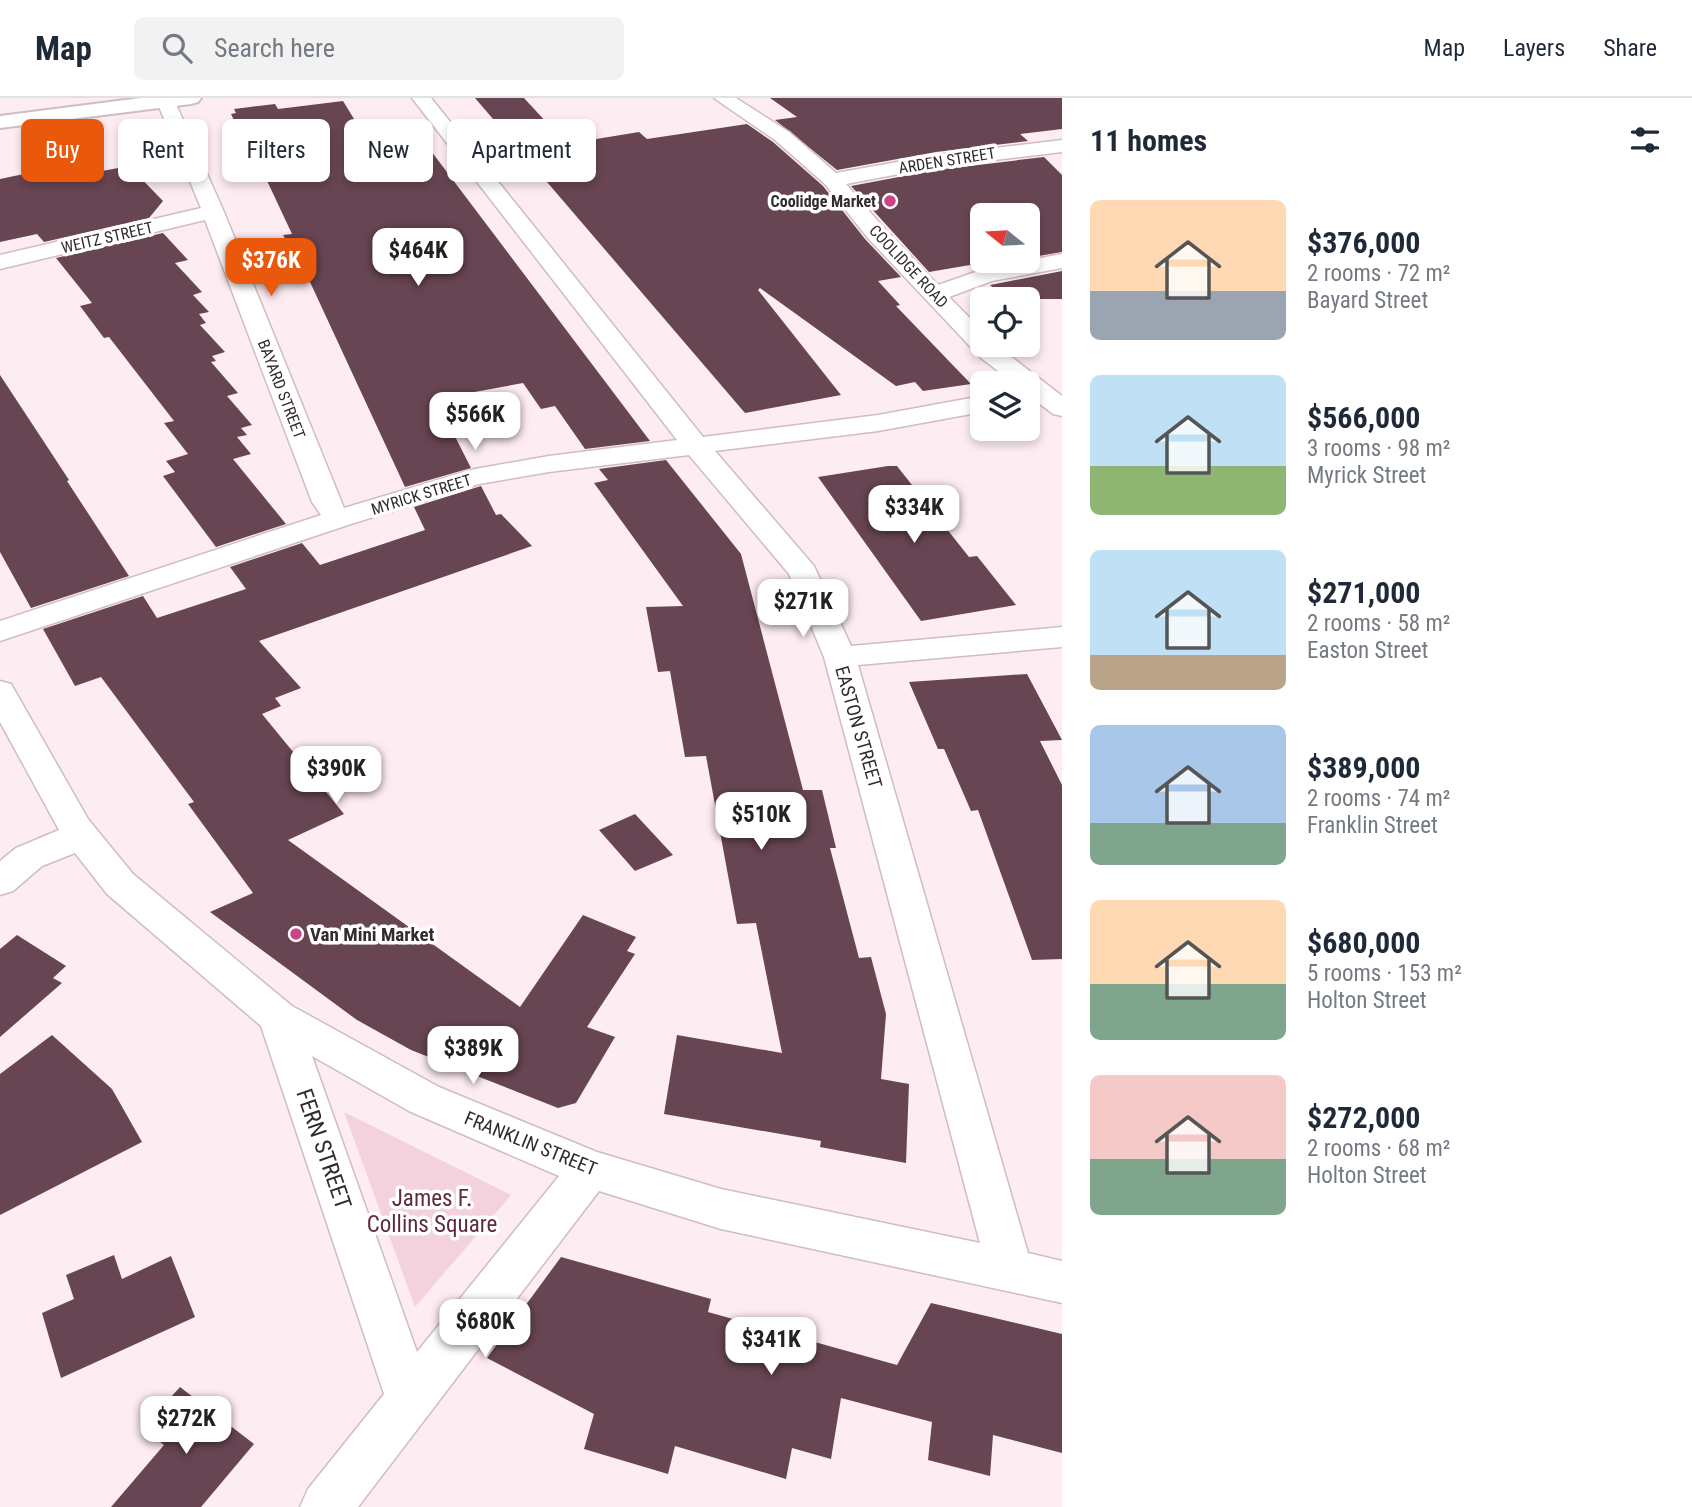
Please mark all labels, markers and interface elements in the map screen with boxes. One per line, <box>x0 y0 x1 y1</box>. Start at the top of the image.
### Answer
search box <box>134 17 624 80</box>
text: Map <box>35 29 92 68</box>
icon: search <box>158 29 196 67</box>
text: Search here <box>214 33 335 63</box>
text: Map <box>1424 34 1465 62</box>
text: Layers <box>1503 34 1565 62</box>
text: Share <box>1603 34 1657 62</box>
chip: Buy <box>21 119 104 182</box>
chip: Rent <box>118 119 208 182</box>
chip: Filters <box>222 119 330 182</box>
chip: New <box>344 119 433 182</box>
chip: Apartment <box>447 119 596 182</box>
icon: filters <box>1626 121 1664 159</box>
text: 11 homes <box>1090 123 1207 158</box>
street label: ARDEN STREET <box>897 143 997 178</box>
place label: Coolidge Market <box>771 192 876 211</box>
marker: Coolidge Market <box>882 193 898 209</box>
north arrow <box>970 203 1040 273</box>
map controls <box>970 203 1040 441</box>
street label: WEITZ STREET <box>59 218 155 257</box>
street label: COOLIDGE ROAD <box>865 221 952 312</box>
text: $376,000 <box>1307 225 1420 260</box>
pin: $464K <box>369 228 467 288</box>
icon: home <box>1146 228 1230 312</box>
text: $464K <box>388 237 448 264</box>
pin: $376K <box>222 238 320 298</box>
text: $376K <box>241 247 301 274</box>
text: 2 rooms · 72 m² <box>1307 260 1450 287</box>
button: locate <box>970 287 1040 357</box>
text: Bayard Street <box>1307 287 1428 314</box>
street label: BAYARD STREET <box>254 337 309 442</box>
button: layers <box>970 371 1040 441</box>
pin: $566K <box>426 392 524 452</box>
text: $566,000 <box>1307 400 1420 435</box>
text: $566K <box>445 401 505 428</box>
icon: home <box>1146 403 1230 487</box>
text: 3 rooms · 98 m² <box>1307 435 1450 462</box>
text: Myrick Street <box>1307 462 1426 489</box>
street label: MYRICK STREET <box>369 470 474 519</box>
pin: $334K <box>865 486 963 545</box>
text: $334K <box>884 494 944 521</box>
text: $271,000 <box>1307 575 1420 610</box>
icon: home <box>1146 578 1230 662</box>
pin: $271K <box>754 580 852 639</box>
text: $271K <box>773 588 833 615</box>
text: 2 rooms · 58 m² <box>1307 610 1450 637</box>
text: Easton Street <box>1307 637 1428 664</box>
street label: EASTON STREET <box>830 663 887 791</box>
pin: $390K <box>287 746 385 806</box>
text: $389,000 <box>1307 750 1420 785</box>
icon: home <box>1146 753 1230 837</box>
text: $390K <box>306 755 366 782</box>
text: 2 rooms · 74 m² <box>1307 785 1450 812</box>
pin: $510K <box>712 792 810 852</box>
text: $510K <box>731 801 791 828</box>
text: Franklin Street <box>1307 812 1438 839</box>
place label: Van Mini Market <box>310 923 435 946</box>
text: $680,000 <box>1307 925 1420 960</box>
marker: Van Mini Market <box>288 926 304 942</box>
icon: home <box>1146 928 1230 1012</box>
text: 5 rooms · 153 m² <box>1307 960 1462 987</box>
text: Holton Street <box>1307 987 1427 1014</box>
pin: $389K <box>424 1026 522 1086</box>
text: $389K <box>443 1035 503 1062</box>
street label: FERN STREET <box>290 1085 357 1213</box>
text: $272,000 <box>1307 1100 1420 1135</box>
icon: home <box>1146 1103 1230 1187</box>
street label: FRANKLIN STREET <box>461 1106 601 1181</box>
text: 2 rooms · 68 m² <box>1307 1135 1450 1162</box>
text: Holton Street <box>1307 1162 1427 1189</box>
park label: James F. Collins Square <box>367 1185 497 1238</box>
pin: $680K <box>436 1300 534 1359</box>
text: $680K <box>455 1308 515 1335</box>
pin: $341K <box>722 1318 820 1377</box>
text: $341K <box>741 1326 801 1353</box>
pin: $272K <box>137 1396 235 1456</box>
text: $272K <box>156 1405 216 1432</box>

